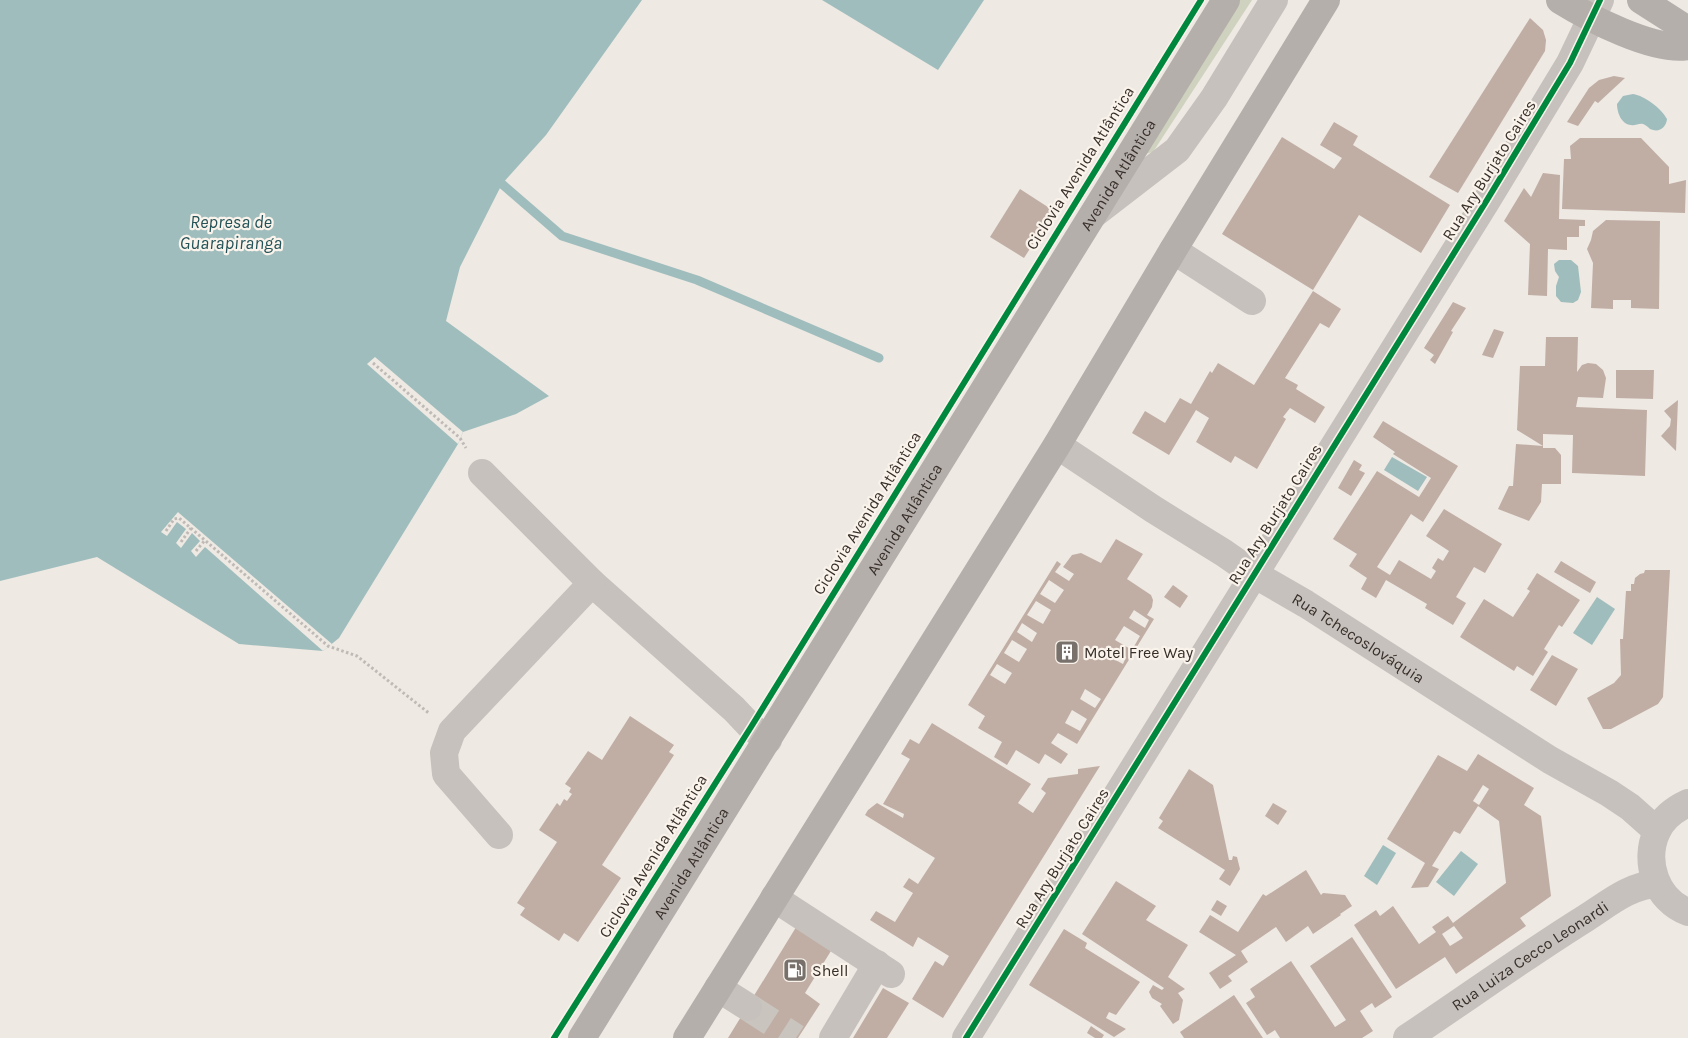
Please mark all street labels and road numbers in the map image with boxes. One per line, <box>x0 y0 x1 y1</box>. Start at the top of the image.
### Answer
street label: Ciclovia Avenida Atlântica <box>1022 83 1138 253</box>
street label: Rua Ary Burjato Caires <box>1438 96 1540 244</box>
street label: Avenida Atlântica <box>1075 116 1159 234</box>
street label: Ciclovia Avenida Atlântica <box>809 428 925 598</box>
street label: Rua Ary Burjato Caires <box>1224 440 1326 588</box>
street label: Avenida Atlântica <box>862 460 946 578</box>
street label: Rua Tchecoslováquia <box>1289 589 1428 687</box>
street label: Ciclovia Avenida Atlântica <box>595 771 711 941</box>
street label: Rua Ary Burjato Caires <box>1011 784 1113 932</box>
street label: Avenida Atlântica <box>649 805 733 923</box>
street label: Rua Luiza Cecco Leonardi <box>1448 896 1612 1015</box>

